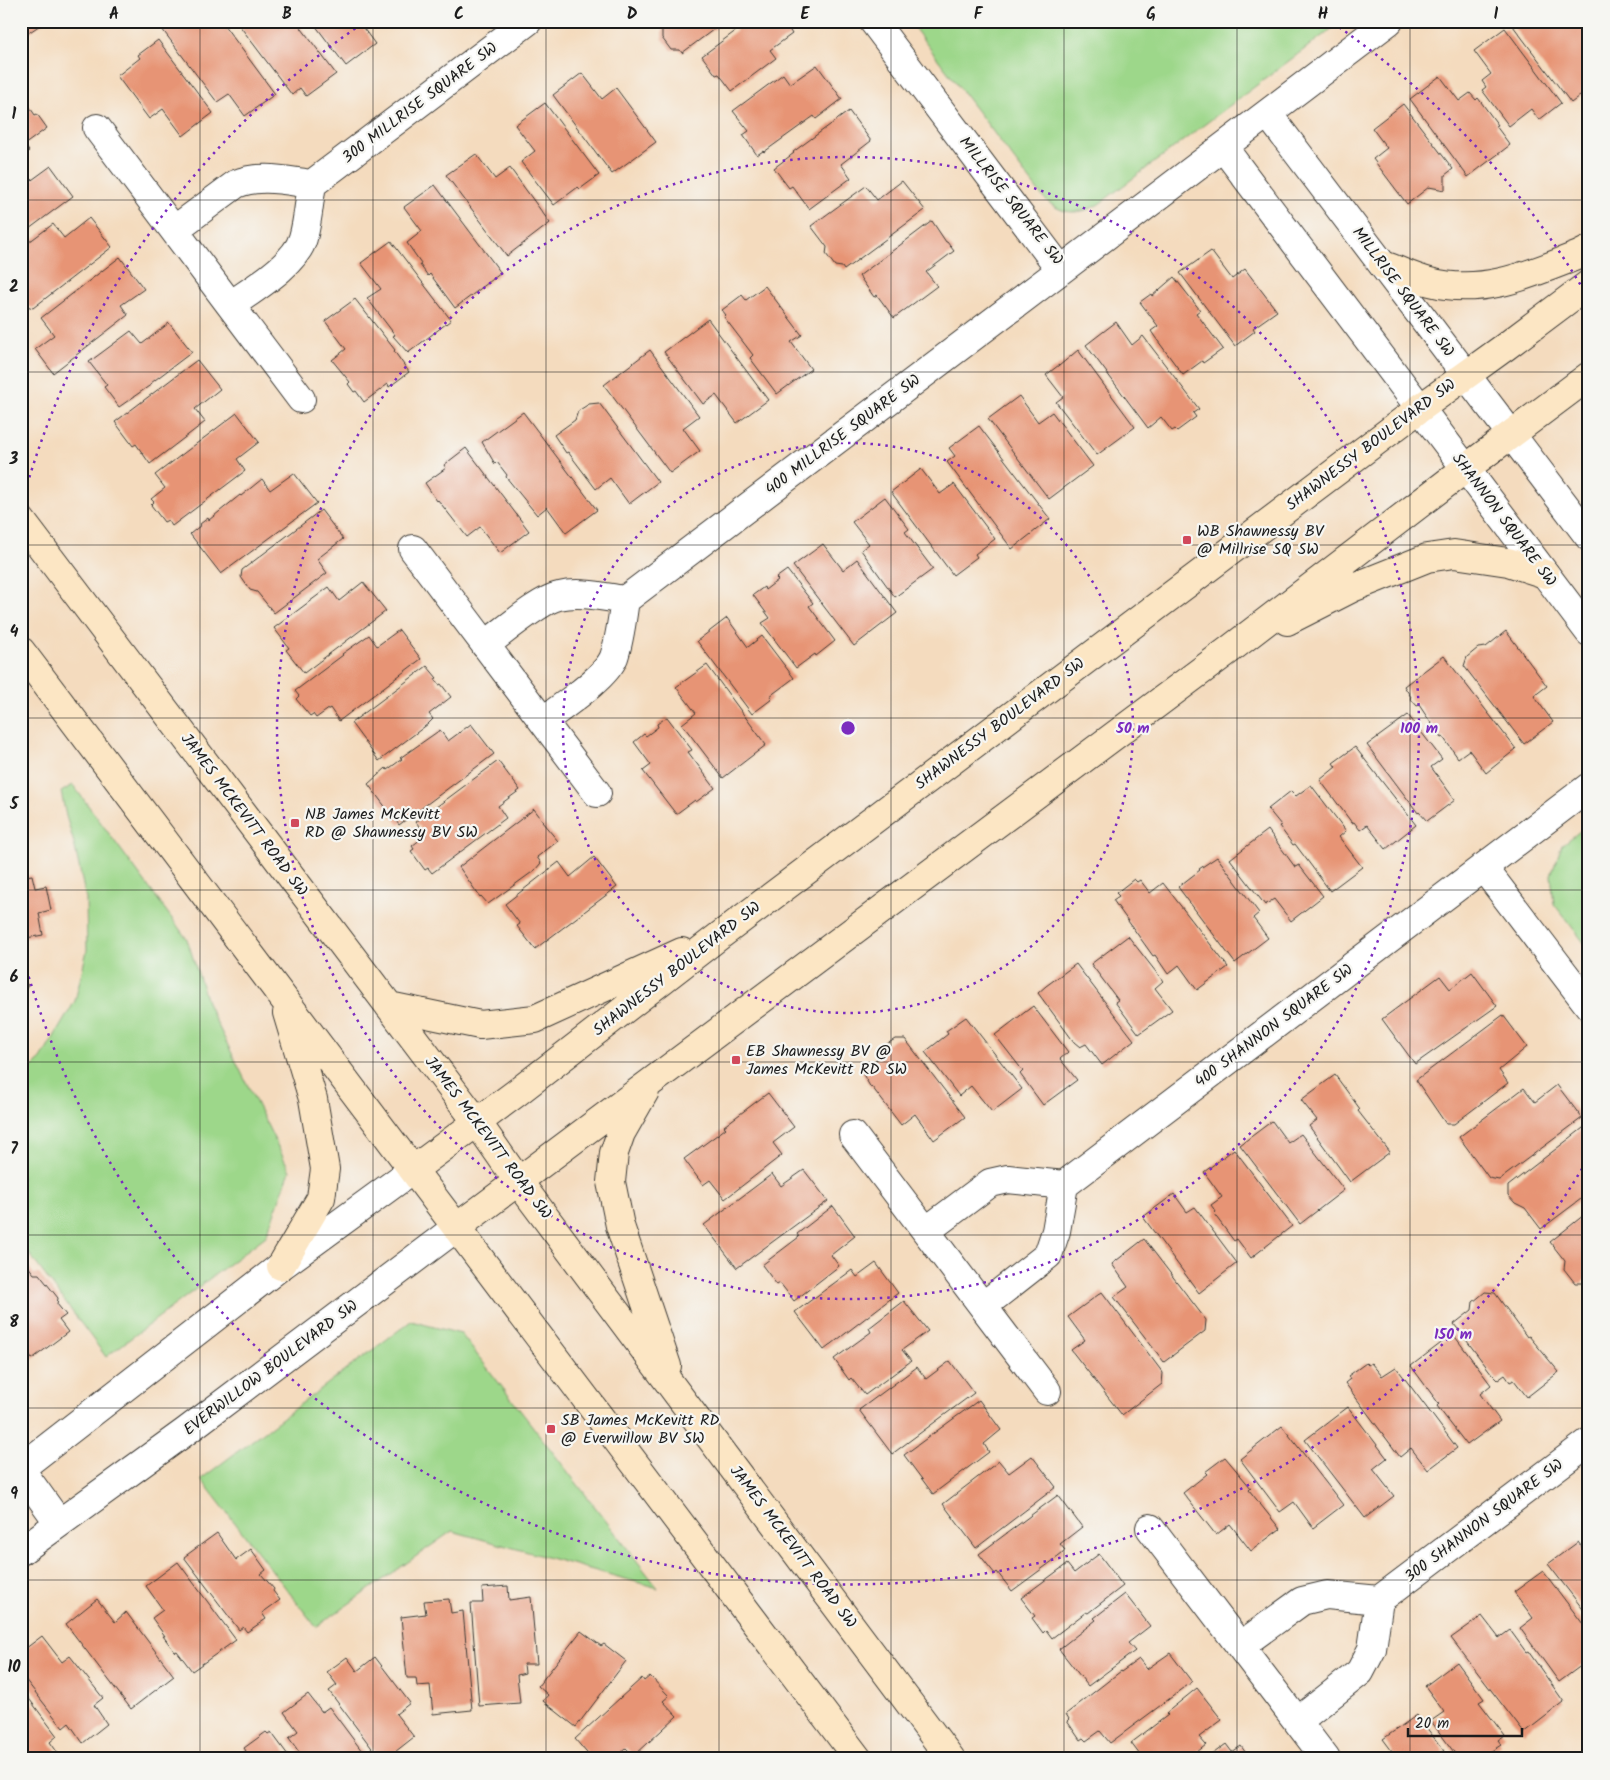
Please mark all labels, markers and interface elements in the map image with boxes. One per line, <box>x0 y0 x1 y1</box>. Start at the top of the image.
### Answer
text: A <box>109 2 119 27</box>
text: B <box>282 2 292 27</box>
text: C <box>454 2 464 27</box>
text: D <box>627 2 638 27</box>
text: E <box>801 2 811 27</box>
text: F <box>974 2 984 27</box>
text: G <box>1146 2 1156 27</box>
text: H <box>1318 2 1328 27</box>
text: I <box>1494 2 1499 27</box>
street label: 300 MILLRISE SQUARE SW <box>337 36 503 170</box>
text: 1 <box>12 102 17 127</box>
street label: MILLRISE SQUARE SW <box>953 131 1069 271</box>
street label: MILLRISE SQUARE SW <box>1346 221 1460 363</box>
text: 2 <box>9 275 19 300</box>
street label: 400 MILLRISE SQUARE SW <box>760 368 926 502</box>
street label: SHAWNESSY BOULEVARD SW <box>1281 373 1461 517</box>
text: 3 <box>9 447 19 472</box>
street label: SHANNON SQUARE SW <box>1445 448 1563 592</box>
place label: WB Shawnessy BV @ Millrise SQ SW <box>1197 519 1325 562</box>
marker: WB Shawnessy BV @ Millrise SQ SW <box>1181 534 1193 546</box>
text: 4 <box>10 620 19 645</box>
street label: SHAWNESSY BOULEVARD SW <box>910 652 1090 796</box>
text: 50 m <box>1115 717 1150 741</box>
text: 100 m <box>1400 717 1438 741</box>
centre of rings <box>839 719 857 737</box>
street label: JAMES MCKEVITT ROAD SW <box>174 728 314 902</box>
text: 5 <box>9 792 20 817</box>
place label: NB James McKevitt RD @ Shawnessy BV SW <box>305 802 478 845</box>
marker: NB James McKevitt RD @ Shawnessy BV SW <box>289 817 301 829</box>
street label: SHAWNESSY BOULEVARD SW <box>588 895 766 1043</box>
street label: 400 SHANNON SQUARE SW <box>1189 958 1359 1094</box>
text: 6 <box>10 965 19 990</box>
place label: EB Shawnessy BV @ James McKevitt RD SW <box>746 1039 907 1082</box>
street label: JAMES MCKEVITT ROAD SW <box>418 1051 558 1225</box>
marker: EB Shawnessy BV @ James McKevitt RD SW <box>730 1054 742 1066</box>
text: 7 <box>10 1137 18 1162</box>
street label: EVERWILLOW BOULEVARD SW <box>178 1294 364 1442</box>
text: 8 <box>9 1310 19 1335</box>
text: 150 m <box>1434 1323 1472 1347</box>
place label: SB James McKevitt RD @ Everwillow BV SW <box>561 1408 720 1451</box>
marker: SB James McKevitt RD @ Everwillow BV SW <box>545 1423 557 1435</box>
street label: 300 SHANNON SQUARE SW <box>1399 1453 1569 1589</box>
street label: JAMES MCKEVITT ROAD SW <box>723 1460 863 1634</box>
text: 9 <box>10 1482 18 1507</box>
text: 10 <box>7 1655 21 1680</box>
scale bar <box>1408 1705 1521 1737</box>
text: 20 m <box>1415 1712 1449 1736</box>

